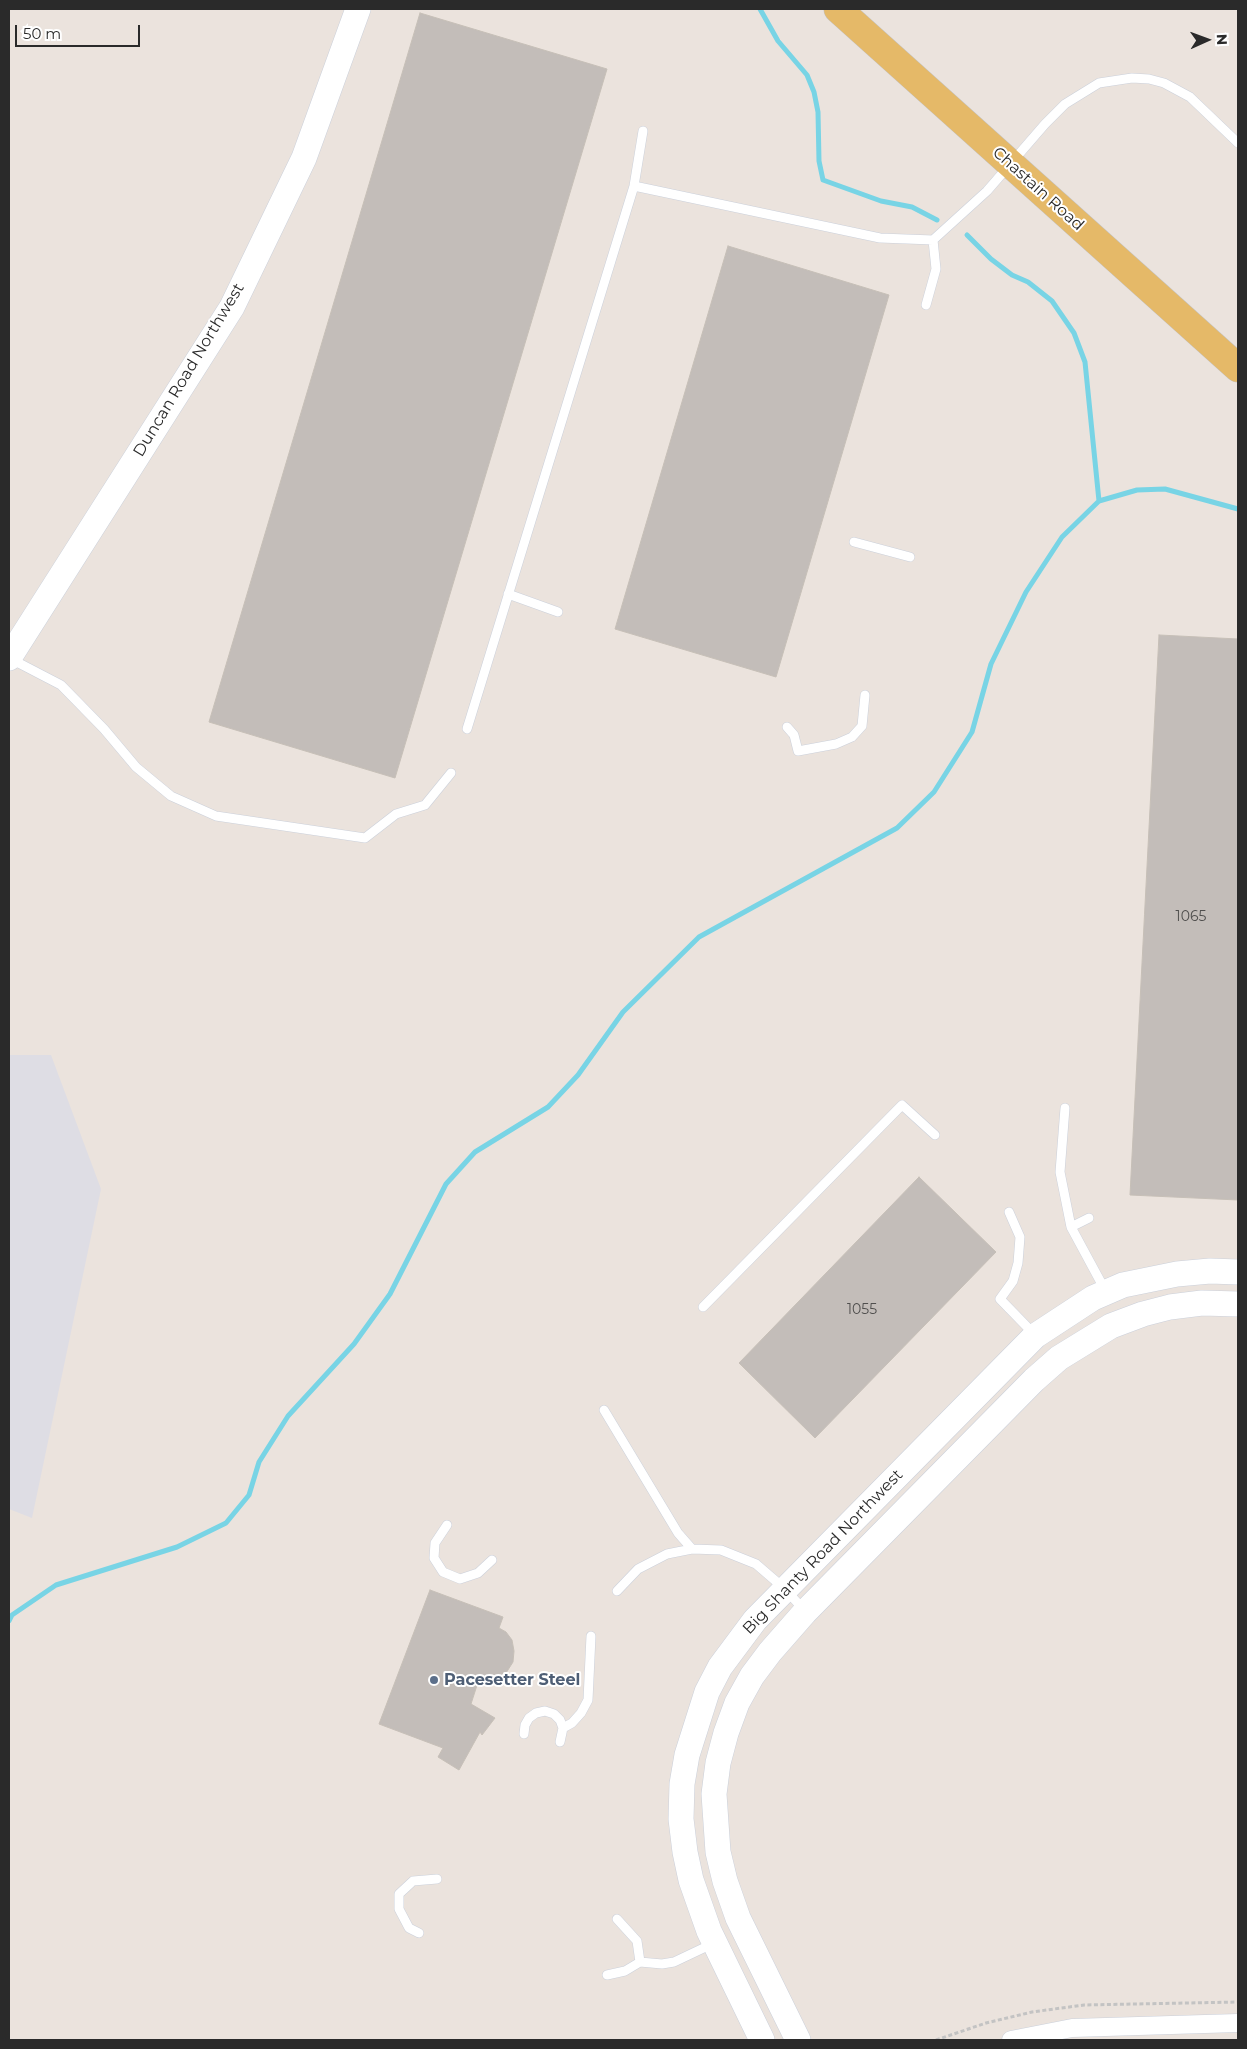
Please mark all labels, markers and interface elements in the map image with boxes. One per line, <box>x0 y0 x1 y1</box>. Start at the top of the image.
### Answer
scale bar <box>18 15 142 47</box>
north arrow <box>1182 15 1232 65</box>
text: 50 m <box>23 24 61 43</box>
text: N <box>1213 34 1231 45</box>
street label: Chastain Road <box>988 143 1088 235</box>
street label: Duncan Road Northwest <box>130 280 248 460</box>
house number: 1065 <box>1176 909 1206 925</box>
house number: 1055 <box>847 1302 877 1318</box>
street label: Big Shanty Road Northwest <box>739 1466 907 1638</box>
place label: Pacesetter Steel <box>444 1670 580 1690</box>
marker: Pacesetter Steel <box>428 1674 440 1686</box>

